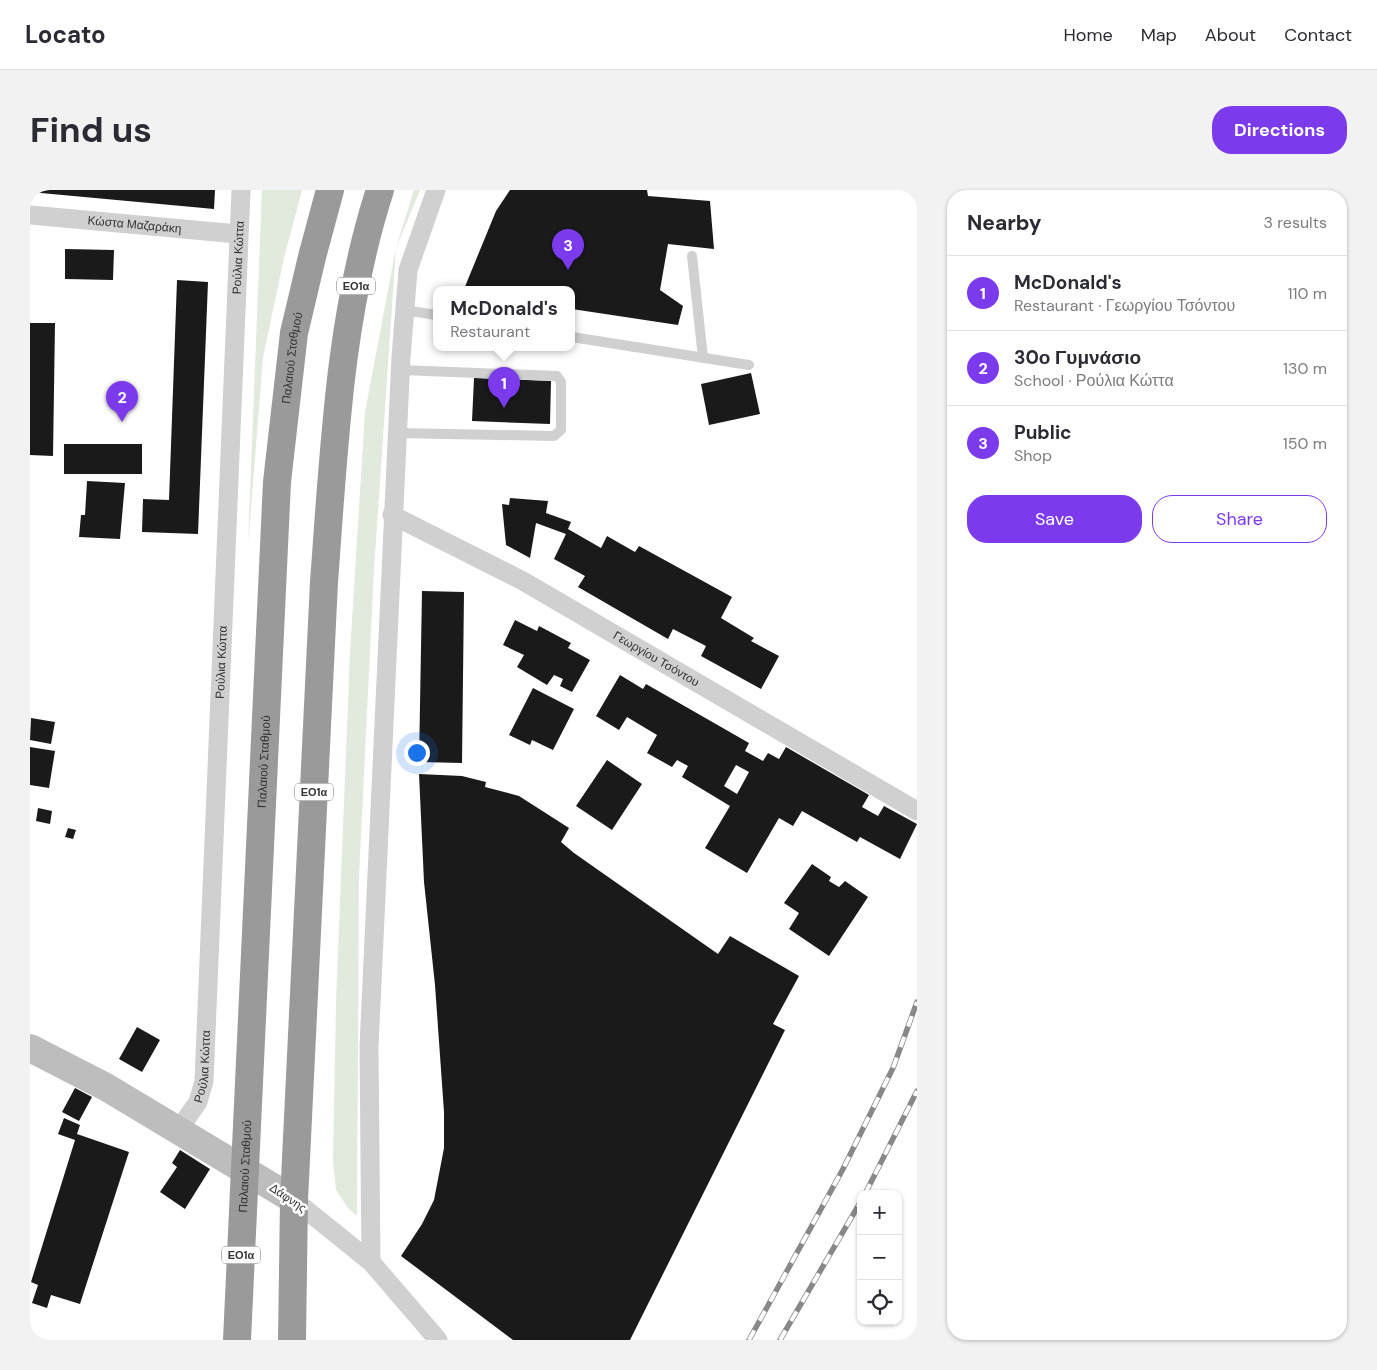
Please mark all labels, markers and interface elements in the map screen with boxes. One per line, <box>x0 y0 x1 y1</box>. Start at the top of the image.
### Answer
text: Locato <box>25 19 106 50</box>
text: Home <box>1063 23 1113 47</box>
text: Map <box>1141 23 1177 47</box>
text: About <box>1205 23 1256 47</box>
text: Contact <box>1284 23 1352 47</box>
button: Directions <box>1212 106 1347 154</box>
text: Find us <box>30 107 152 153</box>
text: Nearby <box>967 209 1041 237</box>
street label: Κώστα Μαζαράκη <box>87 212 182 237</box>
text: 3 results <box>1264 212 1327 233</box>
street label: Ρούλια Κώττα <box>229 220 248 295</box>
pin: 3 <box>552 229 584 270</box>
text: McDonald's <box>1014 270 1122 295</box>
road number: ΕΟ1α <box>337 278 375 294</box>
text: 1 <box>980 283 986 304</box>
text: 110 m <box>1288 283 1327 304</box>
popup <box>433 286 575 351</box>
text: Restaurant · Γεωργίου Τσόντου <box>1014 295 1235 316</box>
text: McDonald's <box>450 296 558 321</box>
street label: Παλαιού Σταθμού <box>278 310 307 405</box>
text: Restaurant <box>450 321 530 342</box>
text: 30ο Γυμνάσιο <box>1014 345 1141 370</box>
text: 2 <box>978 358 988 379</box>
text: 130 m <box>1283 358 1327 379</box>
pin: 1 <box>488 367 520 408</box>
text: School · Ρούλια Κώττα <box>1014 370 1174 391</box>
pin: 2 <box>106 381 138 422</box>
text: Public <box>1014 420 1072 445</box>
text: 3 <box>978 433 988 454</box>
text: 150 m <box>1283 433 1327 454</box>
text: Shop <box>1014 445 1052 466</box>
button: Save <box>967 495 1142 543</box>
button: Share <box>1152 495 1327 543</box>
street label: Ρούλια Κώττα <box>212 625 231 699</box>
street label: Γεωργίου Τσόντου <box>610 627 702 690</box>
street label: Παλαιού Σταθμού <box>254 715 274 808</box>
your location <box>404 740 430 766</box>
road number: ΕΟ1α <box>295 784 333 800</box>
street label: Ρούλια Κώττα <box>190 1030 214 1105</box>
street label: Παλαιού Σταθμού <box>235 1120 255 1213</box>
street label: Δάφνης <box>266 1180 310 1216</box>
map controls <box>857 1190 902 1325</box>
button: + <box>857 1190 902 1235</box>
button: − <box>857 1235 902 1280</box>
road number: ΕΟ1α <box>222 1246 260 1264</box>
button: locate <box>857 1280 902 1325</box>

